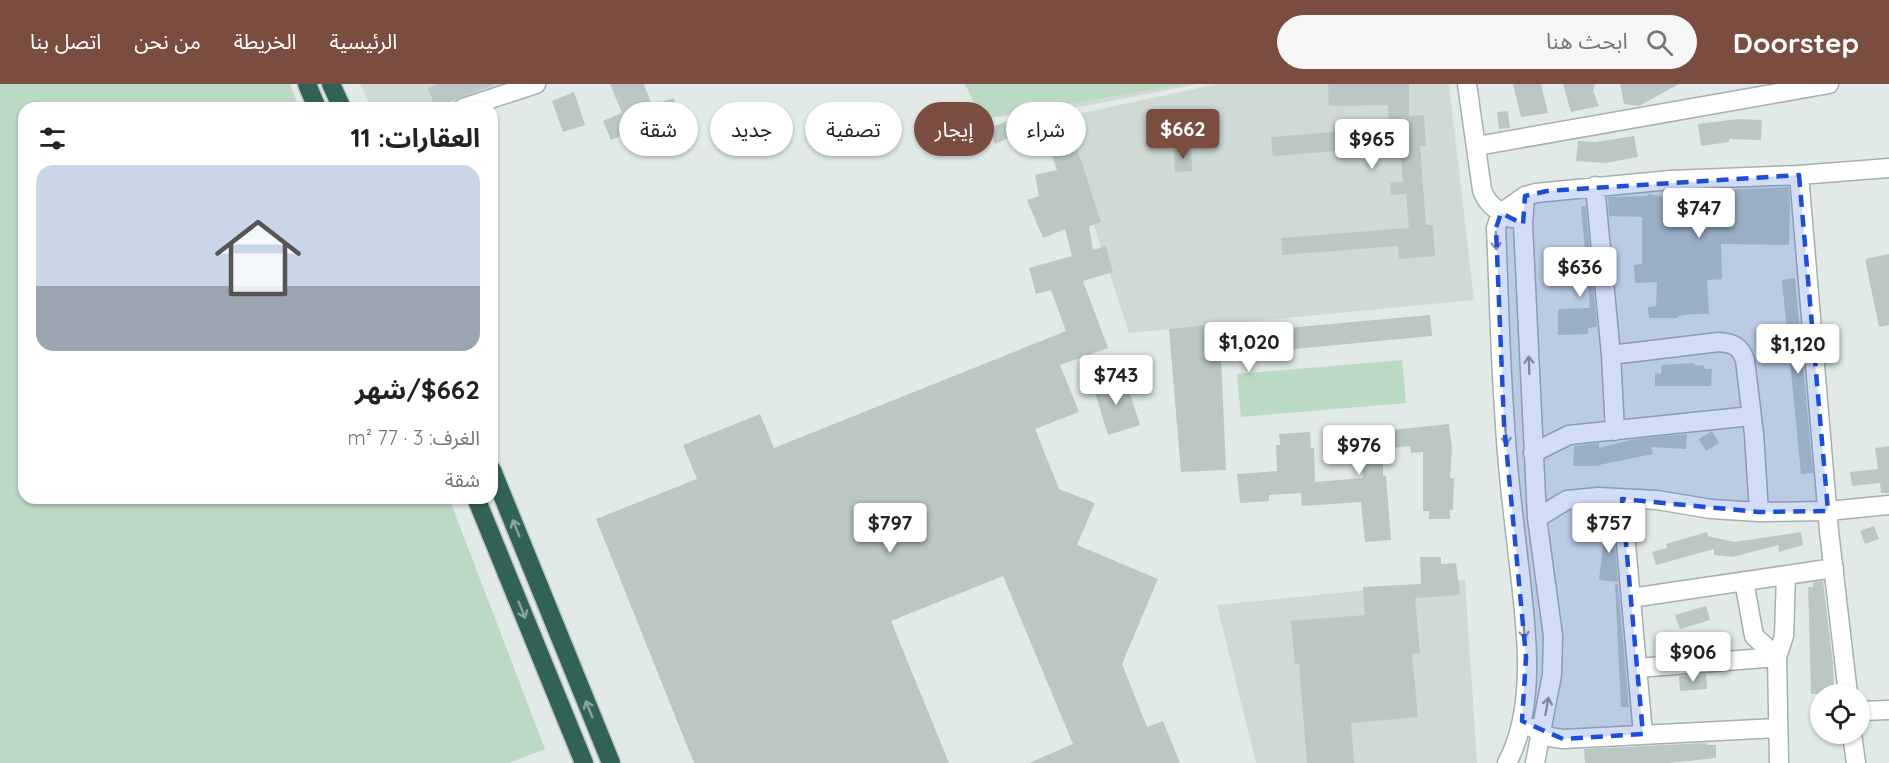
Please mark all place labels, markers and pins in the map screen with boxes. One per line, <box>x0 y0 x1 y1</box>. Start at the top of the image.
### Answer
pin: $662 <box>1147 109 1219 160</box>
pin: $965 <box>1336 119 1408 170</box>
pin: $747 <box>1663 188 1735 239</box>
pin: $636 <box>1544 247 1616 298</box>
pin: $1,020 <box>1200 322 1298 373</box>
pin: $1,120 <box>1749 324 1847 375</box>
pin: $743 <box>1080 355 1152 406</box>
pin: $976 <box>1323 425 1395 476</box>
pin: $797 <box>854 503 926 554</box>
pin: $757 <box>1573 503 1645 554</box>
pin: $906 <box>1657 632 1729 683</box>

